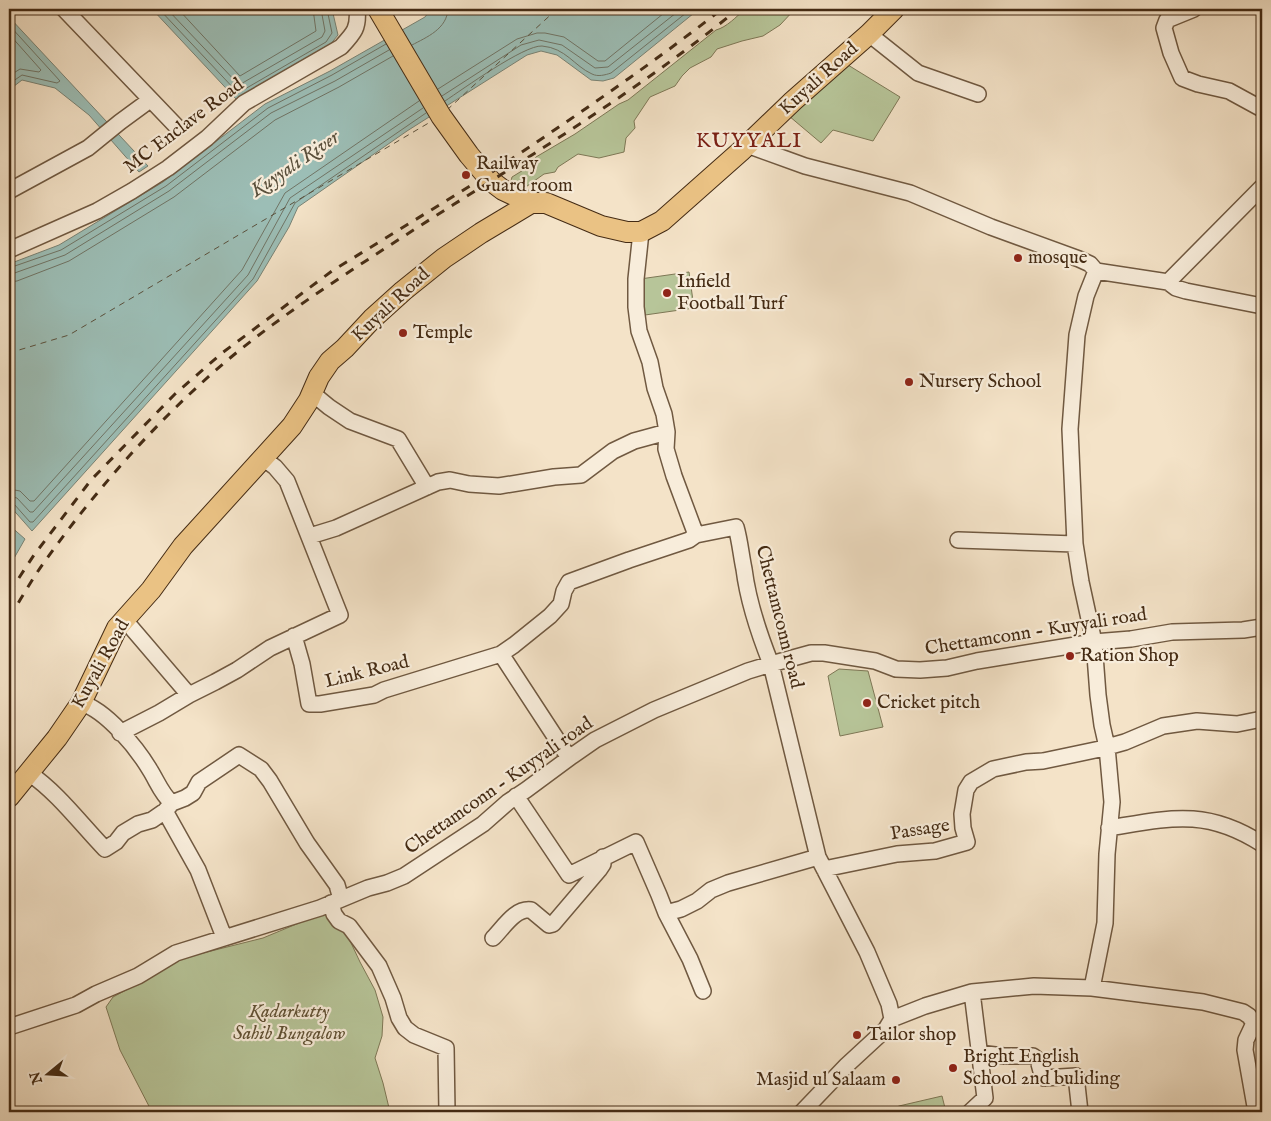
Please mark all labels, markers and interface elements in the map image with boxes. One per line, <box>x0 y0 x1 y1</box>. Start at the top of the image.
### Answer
street label: Kuyali Road <box>774 37 864 121</box>
street label: MC Enclave Road <box>119 73 249 179</box>
water label: Kuyyali River <box>245 124 345 204</box>
district label: KUYYALI <box>696 128 802 155</box>
place label: Railway Guard room <box>476 152 573 198</box>
marker: Railway Guard room <box>460 169 472 181</box>
place label: mosque <box>1028 246 1088 270</box>
marker: mosque <box>1012 252 1024 264</box>
street label: Kuyali Road <box>347 262 436 347</box>
place label: Infield Football Turf <box>677 270 788 316</box>
marker: Infield Football Turf <box>661 287 673 299</box>
place label: Temple <box>413 321 473 345</box>
marker: Temple <box>397 327 409 339</box>
place label: Nursery School <box>919 370 1042 394</box>
marker: Nursery School <box>903 376 915 388</box>
street label: Chettamconn road <box>750 543 809 692</box>
street label: Chettamconn - Kuyyali road <box>923 602 1149 661</box>
street label: Kuyali Road <box>67 614 136 713</box>
place label: Ration Shop <box>1080 644 1179 668</box>
street label: Link Road <box>322 650 412 694</box>
marker: Ration Shop <box>1064 650 1076 662</box>
place label: Cricket pitch <box>877 691 980 715</box>
marker: Cricket pitch <box>861 697 873 709</box>
street label: Chettamconn - Kuyyali road <box>400 711 598 860</box>
street label: Passage <box>889 813 952 847</box>
park label: Kadarkutty Sahib Bungalow <box>233 1000 345 1046</box>
place label: Tailor shop <box>867 1023 956 1047</box>
marker: Tailor shop <box>851 1029 863 1041</box>
place label: Bright English School 2nd buliding <box>963 1045 1120 1091</box>
north arrow <box>22 1048 72 1098</box>
marker: Bright English School 2nd buliding <box>947 1062 959 1074</box>
place label: Masjid ul Salaam <box>756 1068 886 1092</box>
text: N <box>26 1069 47 1087</box>
marker: Masjid ul Salaam <box>890 1074 902 1086</box>

